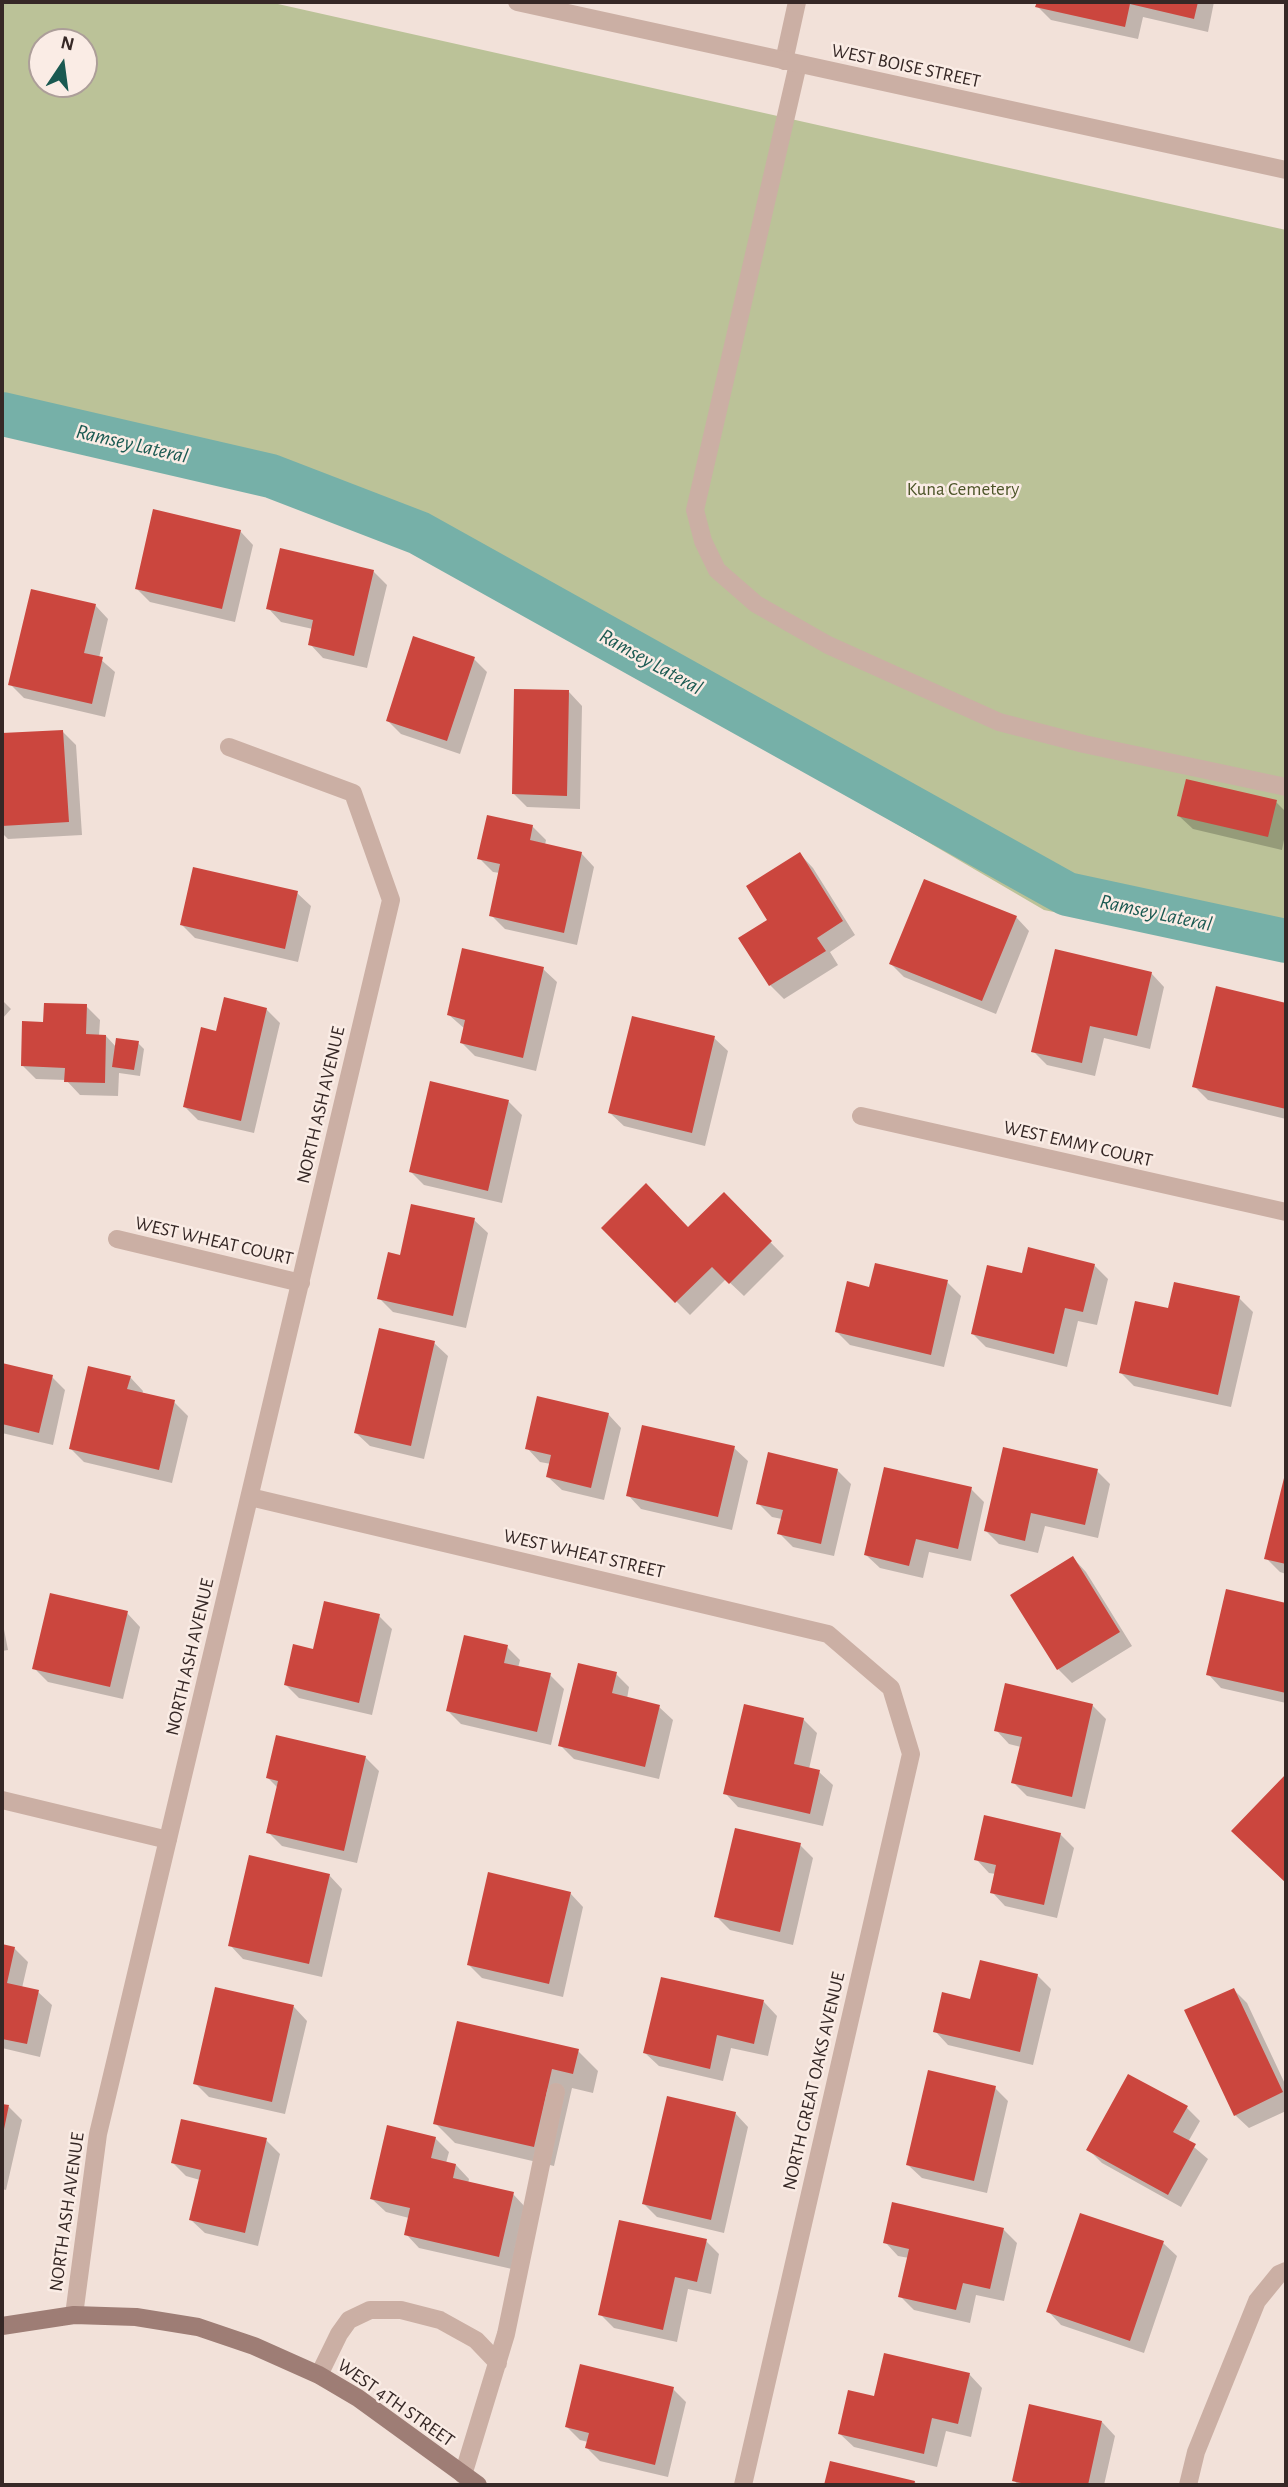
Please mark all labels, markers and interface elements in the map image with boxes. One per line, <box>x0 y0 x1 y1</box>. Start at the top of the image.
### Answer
north arrow <box>28 28 98 98</box>
text: N <box>59 33 76 55</box>
street label: WEST BOISE STREET <box>829 39 983 93</box>
water label: Ramsey Lateral <box>74 419 190 469</box>
park label: Kuna Cemetery <box>907 478 1019 500</box>
water label: Ramsey Lateral <box>595 623 707 701</box>
water label: Ramsey Lateral <box>1098 889 1214 937</box>
street label: NORTH ASH AVENUE <box>292 1024 350 1186</box>
street label: WEST EMMY COURT <box>1001 1116 1155 1172</box>
street label: WEST WHEAT COURT <box>133 1212 295 1270</box>
street label: WEST WHEAT STREET <box>501 1524 667 1584</box>
street label: NORTH ASH AVENUE <box>161 1576 219 1738</box>
street label: NORTH GREAT OAKS AVENUE <box>778 1970 850 2192</box>
street label: NORTH ASH AVENUE <box>45 2131 89 2293</box>
street label: WEST 4TH STREET <box>333 2354 459 2452</box>

